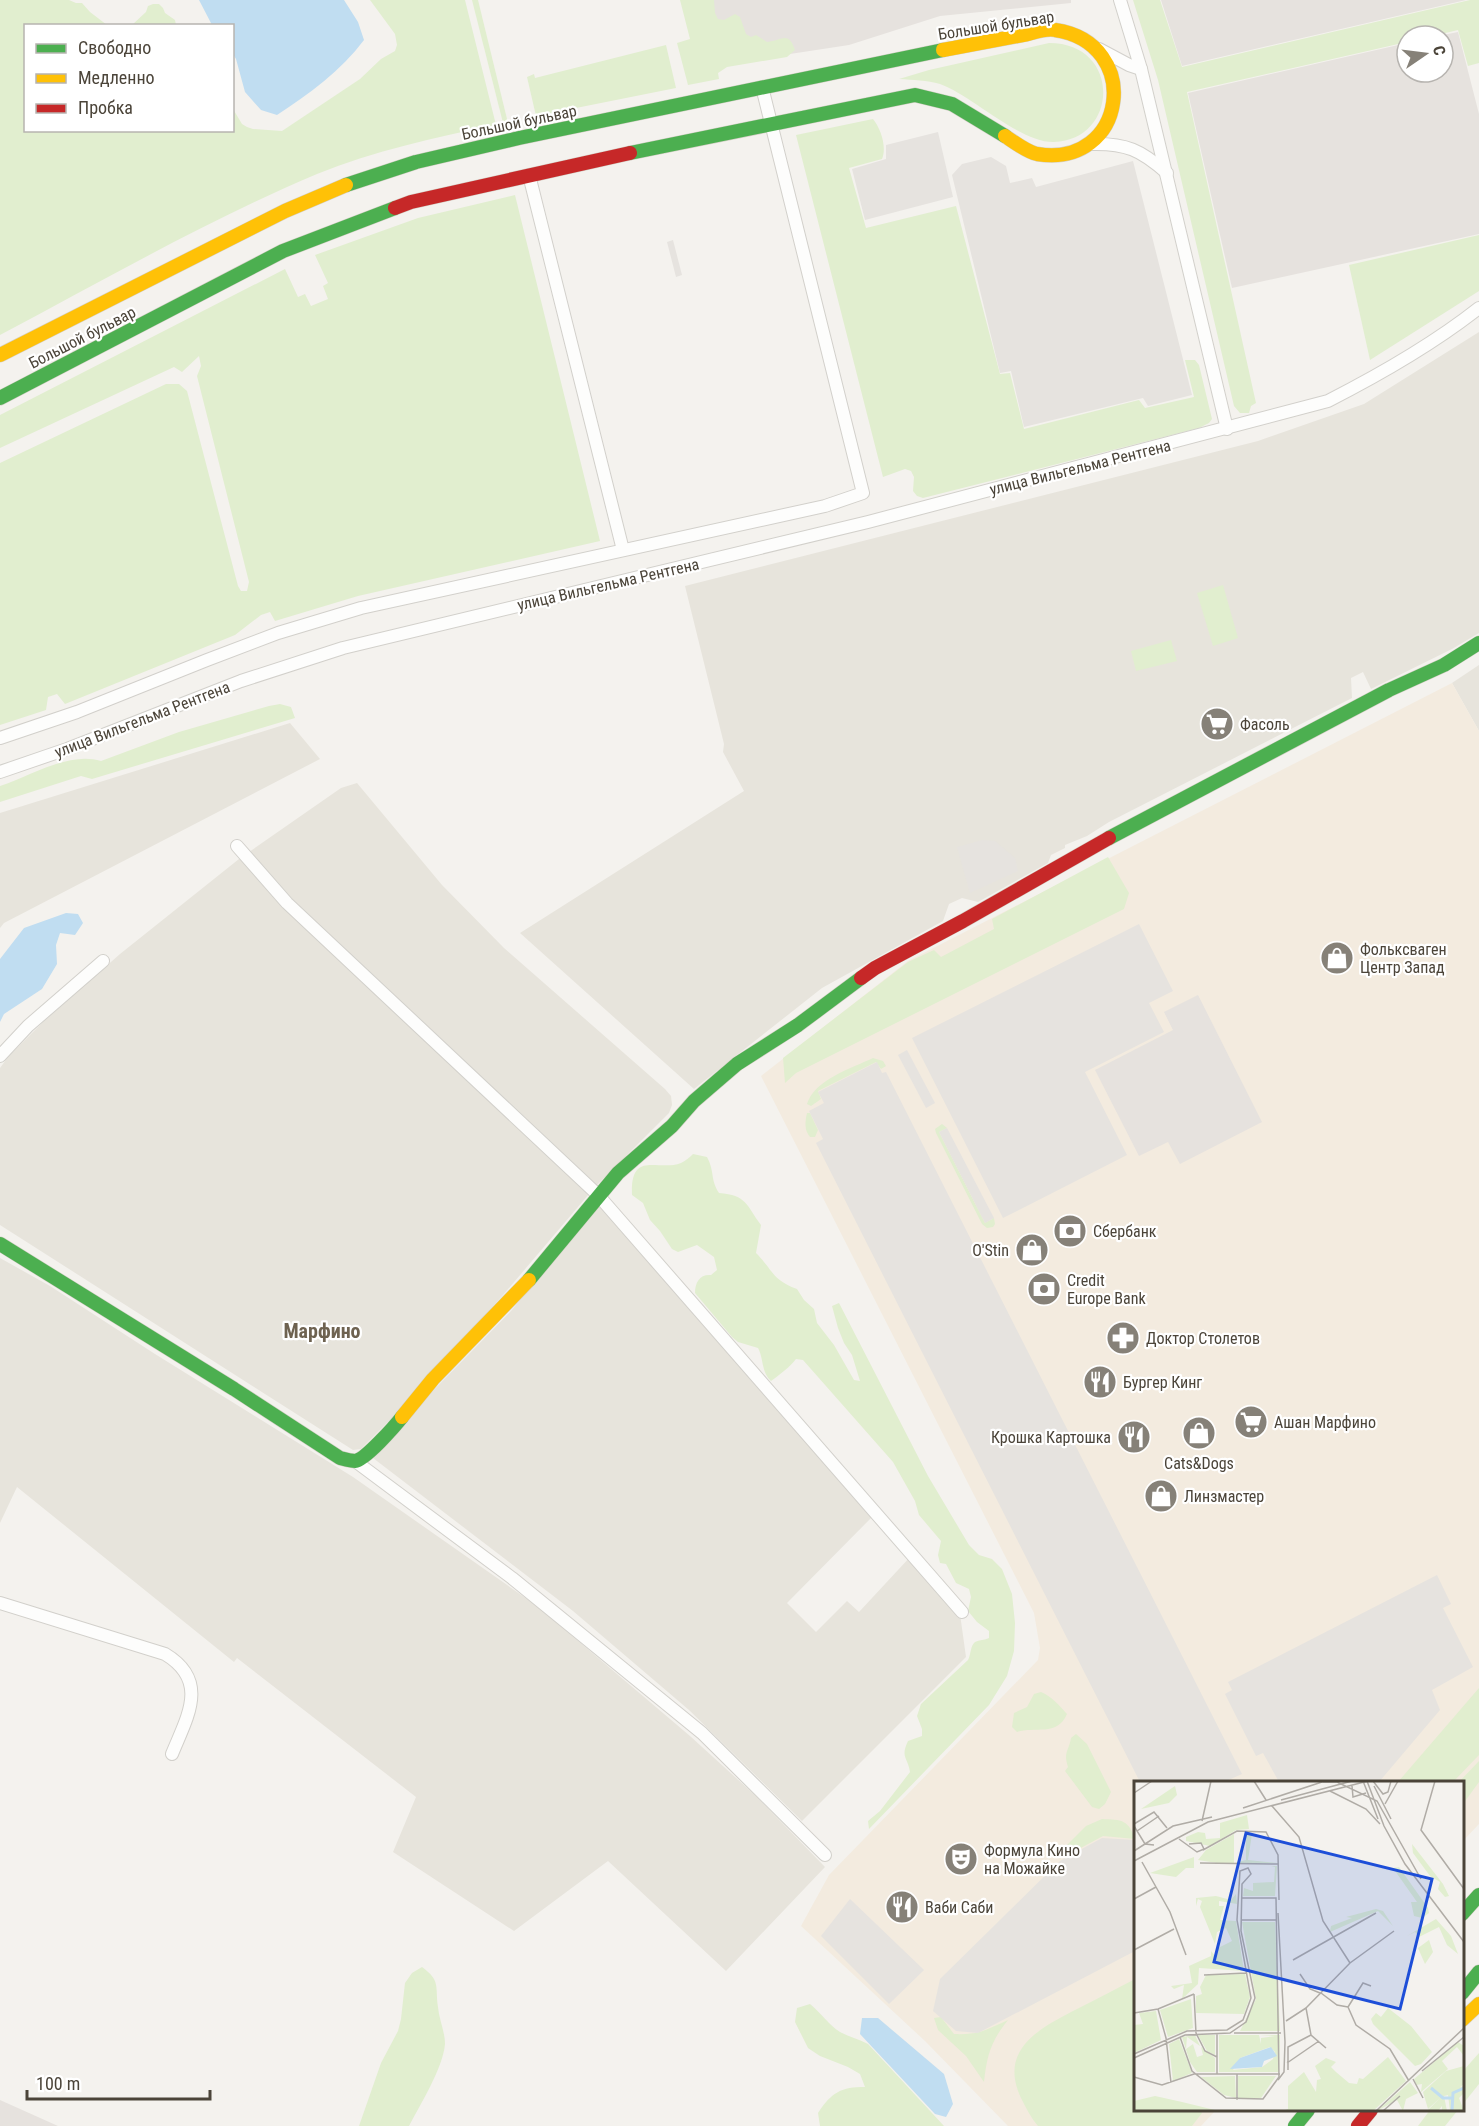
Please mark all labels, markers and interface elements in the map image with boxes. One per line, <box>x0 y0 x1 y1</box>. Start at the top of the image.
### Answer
street label: Большой бульвар <box>937 7 1056 44</box>
legend <box>24 24 234 132</box>
north arrow <box>1395 24 1455 84</box>
text: Свободно <box>78 37 151 58</box>
text: С <box>1429 44 1449 57</box>
text: Медленно <box>78 67 155 88</box>
text: Пробка <box>78 97 133 118</box>
street label: Большой бульвар <box>460 101 578 144</box>
street label: Большой бульвар <box>26 302 139 373</box>
street label: улица Вильгельма Рентгена <box>988 436 1173 499</box>
street label: улица Вильгельма Рентгена <box>515 554 701 615</box>
street label: улица Вильгельма Рентгена <box>52 677 232 762</box>
supermarket icon: Фасоль <box>1199 706 1235 742</box>
place label: Фасоль <box>1240 715 1290 734</box>
shop icon: Фольксваген Центр Запад <box>1319 940 1355 976</box>
place label: Фольксваген Центр Запад <box>1360 940 1447 977</box>
bank icon: Сбербанк <box>1052 1213 1088 1249</box>
place label: Сбербанк <box>1093 1222 1157 1241</box>
shop icon: O'Stin <box>1014 1232 1050 1268</box>
place label: O'Stin <box>972 1241 1009 1260</box>
bank icon: Credit Europe Bank <box>1026 1271 1062 1307</box>
place label: Credit Europe Bank <box>1067 1271 1147 1308</box>
district label: Марфино <box>283 1319 361 1343</box>
pharmacy icon: Доктор Столетов <box>1105 1320 1141 1356</box>
place label: Доктор Столетов <box>1146 1329 1260 1348</box>
restaurant icon: Бургер Кинг <box>1082 1364 1118 1400</box>
place label: Бургер Кинг <box>1123 1373 1202 1392</box>
supermarket icon: Ашан Марфино <box>1233 1404 1269 1440</box>
place label: Ашан Марфино <box>1274 1413 1376 1432</box>
shop icon: Cats&Dogs <box>1181 1415 1217 1451</box>
restaurant icon: Крошка Картошка <box>1116 1419 1152 1455</box>
place label: Крошка Картошка <box>991 1428 1111 1447</box>
place label: Cats&Dogs <box>1164 1454 1234 1473</box>
shop icon: Линзмастер <box>1143 1478 1179 1514</box>
place label: Линзмастер <box>1184 1487 1264 1506</box>
inset map <box>1134 1781 1464 2111</box>
theatre icon: Формула Кино на Можайке <box>943 1841 979 1877</box>
place label: Формула Кино на Можайке <box>984 1841 1080 1878</box>
restaurant icon: Ваби Саби <box>884 1889 920 1925</box>
place label: Ваби Саби <box>925 1898 993 1917</box>
scale bar <box>27 2063 210 2101</box>
text: 100 m <box>36 2073 80 2094</box>

